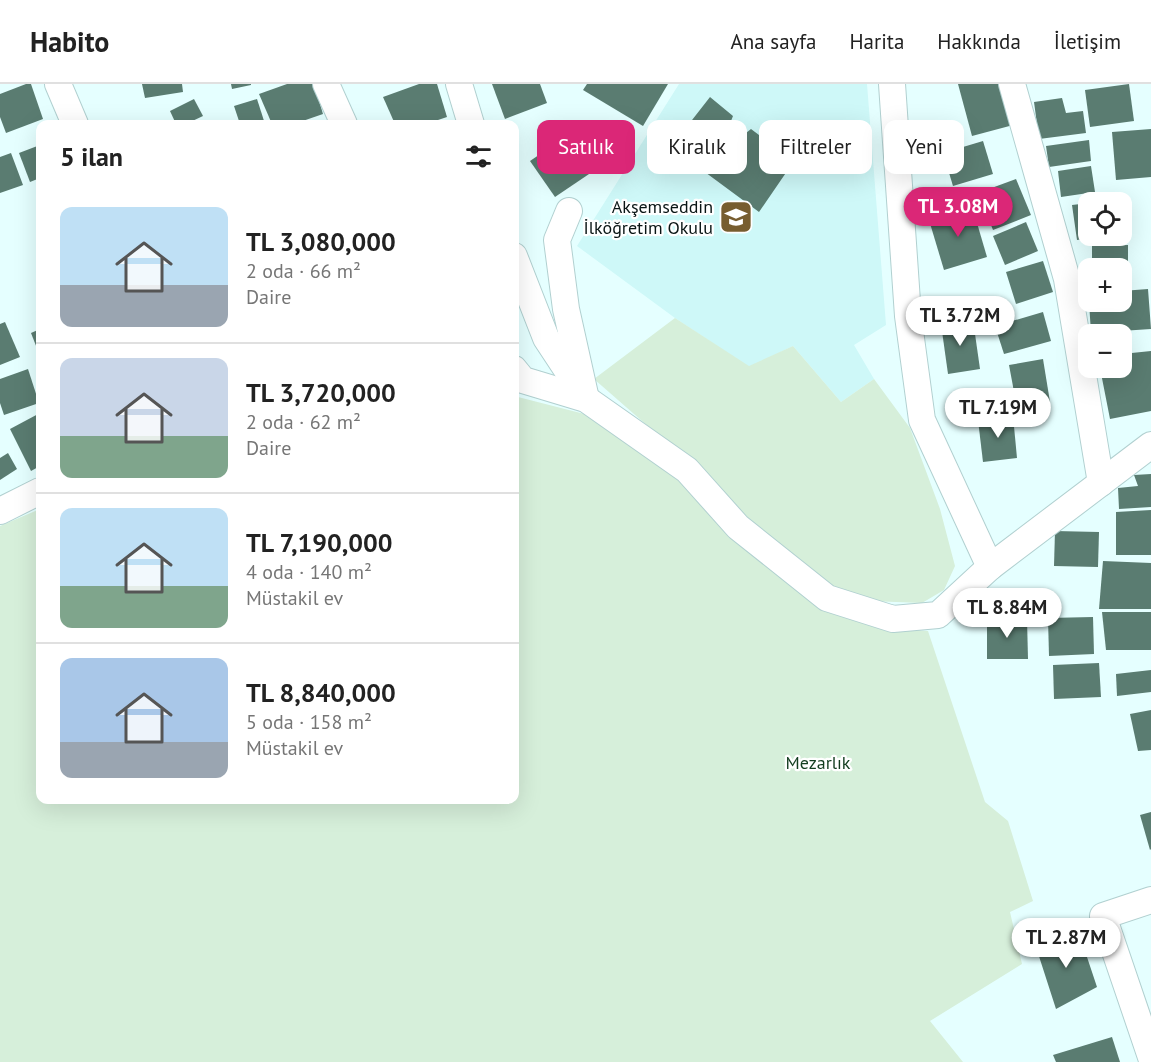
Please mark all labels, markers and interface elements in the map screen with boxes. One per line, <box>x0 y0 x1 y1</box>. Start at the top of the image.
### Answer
text: Habito <box>30 23 109 60</box>
text: Ana sayfa <box>731 28 816 55</box>
text: Harita <box>849 28 904 55</box>
text: Hakkında <box>937 28 1021 55</box>
text: İletişim <box>1054 28 1121 55</box>
chip: Satılık <box>537 120 635 174</box>
chip: Kiralık <box>647 120 747 174</box>
chip: Filtreler <box>759 120 872 174</box>
chip: Yeni <box>884 120 964 174</box>
text: 5 ilan <box>60 140 123 173</box>
icon: filters <box>462 140 495 173</box>
pin: TL 3.08M <box>896 187 1020 238</box>
map controls <box>1078 192 1132 378</box>
button: locate <box>1078 192 1132 246</box>
text: TL 3.08M <box>918 193 998 219</box>
place label: Akşemseddin İlköğretim Okulu <box>584 195 713 239</box>
school or university icon: Akşemseddin İlköğretim Okulu <box>718 199 754 235</box>
text: TL 3,080,000 <box>246 225 396 258</box>
icon: home <box>108 231 180 303</box>
text: 2 oda · 66 m² <box>246 258 361 284</box>
button: + <box>1078 258 1132 312</box>
text: Daire <box>246 284 291 310</box>
pin: TL 3.72M <box>898 296 1022 347</box>
text: TL 3.72M <box>920 302 1000 328</box>
button: − <box>1078 324 1132 378</box>
text: TL 3,720,000 <box>246 376 396 409</box>
icon: home <box>108 382 180 454</box>
pin: TL 7.19M <box>936 388 1060 439</box>
text: TL 7.19M <box>959 394 1037 420</box>
text: 2 oda · 62 m² <box>246 409 361 435</box>
text: Daire <box>246 435 291 461</box>
text: TL 7,190,000 <box>246 526 393 559</box>
icon: home <box>108 532 180 604</box>
text: 4 oda · 140 m² <box>246 559 372 585</box>
text: Müstakil ev <box>246 585 343 611</box>
pin: TL 8.84M <box>945 588 1069 639</box>
text: TL 8.84M <box>967 594 1047 620</box>
text: TL 8,840,000 <box>246 676 396 709</box>
icon: home <box>108 682 180 754</box>
text: 5 oda · 158 m² <box>246 709 372 735</box>
text: Müstakil ev <box>246 735 343 761</box>
park label: Mezarlık <box>786 751 851 774</box>
pin: TL 2.87M <box>1004 918 1128 969</box>
text: TL 2.87M <box>1026 924 1106 950</box>

